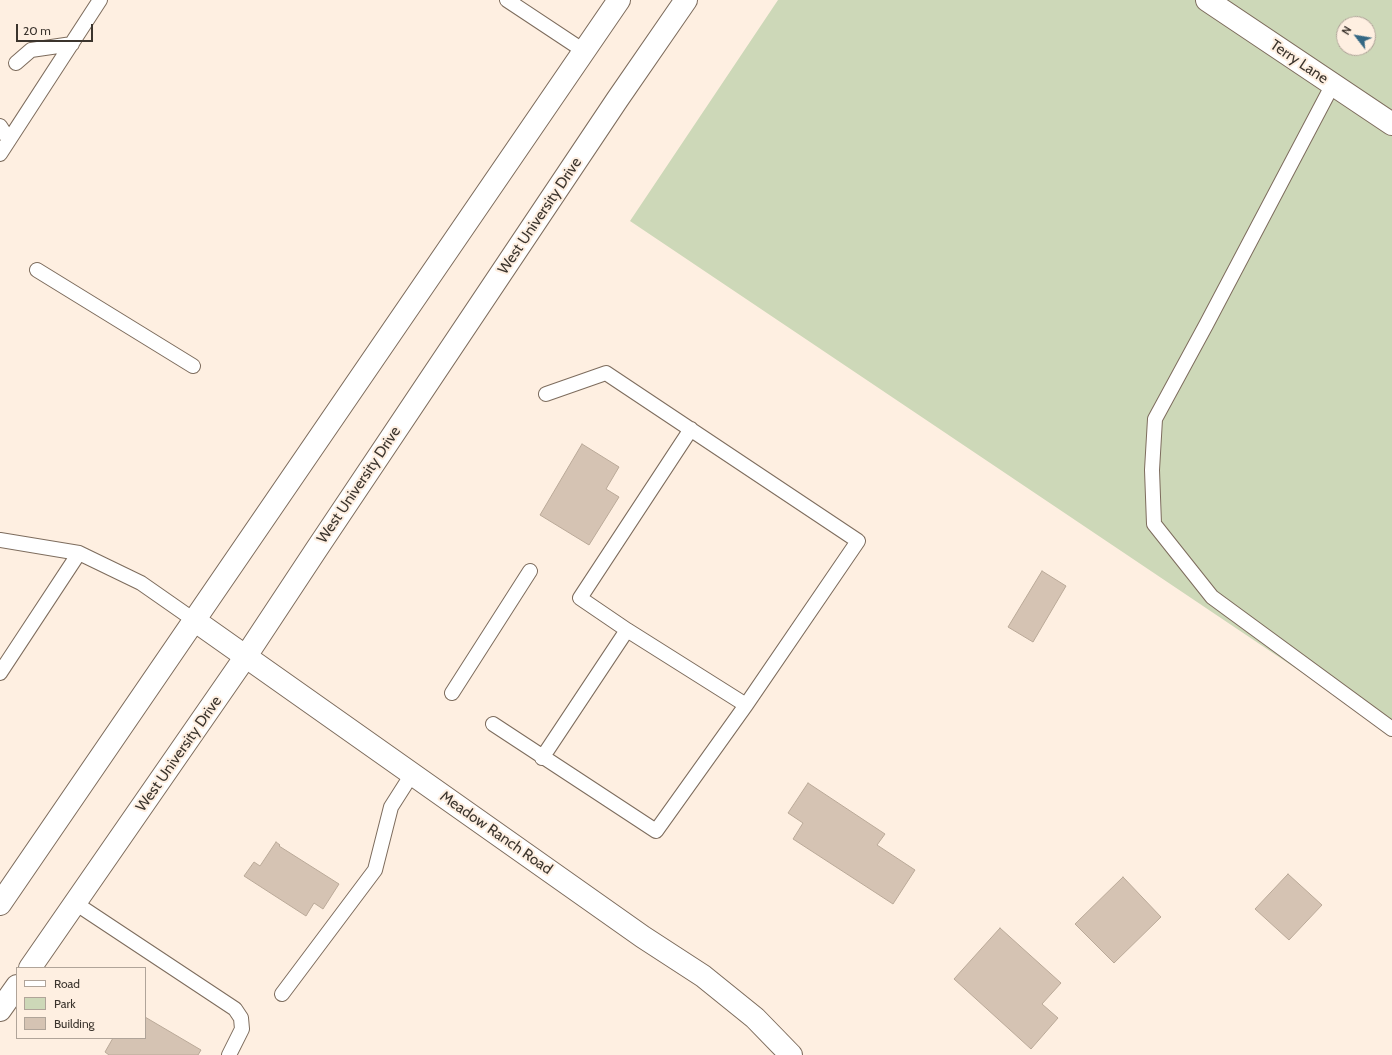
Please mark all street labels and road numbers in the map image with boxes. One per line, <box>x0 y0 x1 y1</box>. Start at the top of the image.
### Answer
street label: Terry Lane <box>1267 36 1331 88</box>
street label: West University Drive <box>494 154 586 278</box>
street label: West University Drive <box>313 423 405 547</box>
street label: West University Drive <box>132 693 226 815</box>
street label: Meadow Ranch Road <box>436 787 556 879</box>

